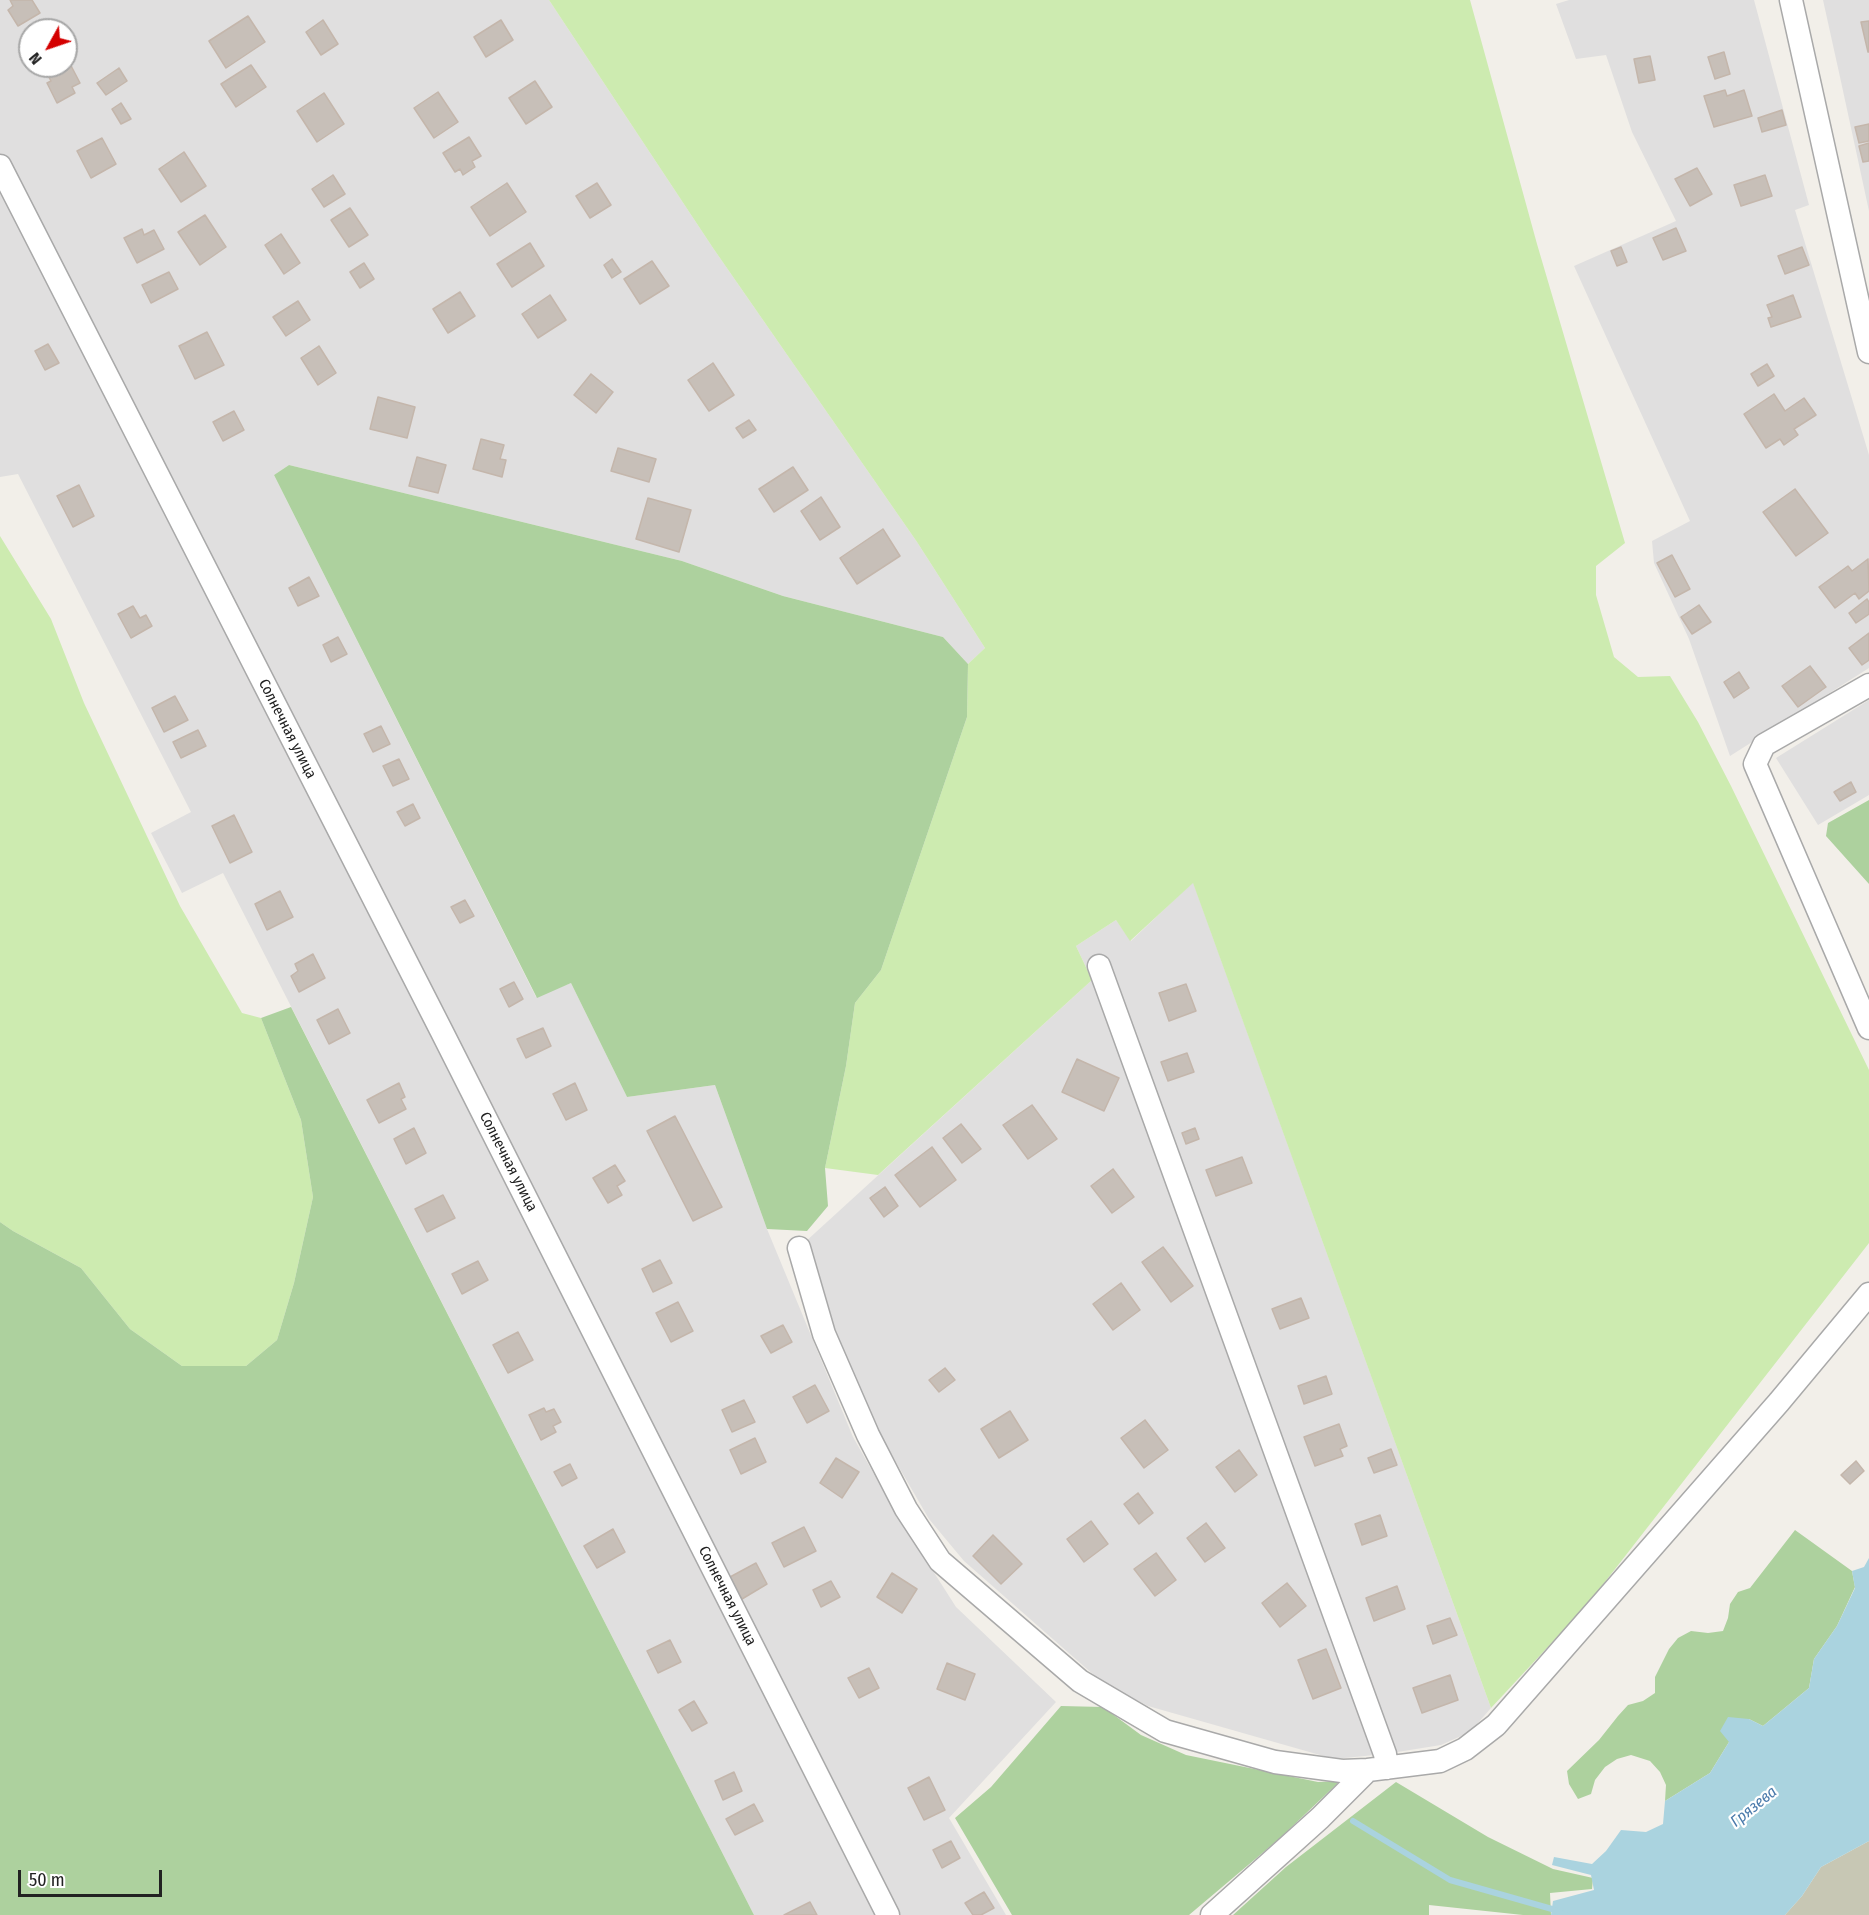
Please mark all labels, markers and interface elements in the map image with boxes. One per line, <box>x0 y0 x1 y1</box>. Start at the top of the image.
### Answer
north arrow <box>18 18 78 78</box>
text: N <box>25 49 46 68</box>
street label: Солнечная улица <box>254 676 320 782</box>
street label: Солнечная улица <box>475 1109 541 1215</box>
street label: Солнечная улица <box>694 1543 760 1649</box>
water label: Грязева <box>1727 1783 1781 1831</box>
scale bar <box>21 1858 165 1896</box>
text: 50 m <box>29 1869 65 1891</box>

